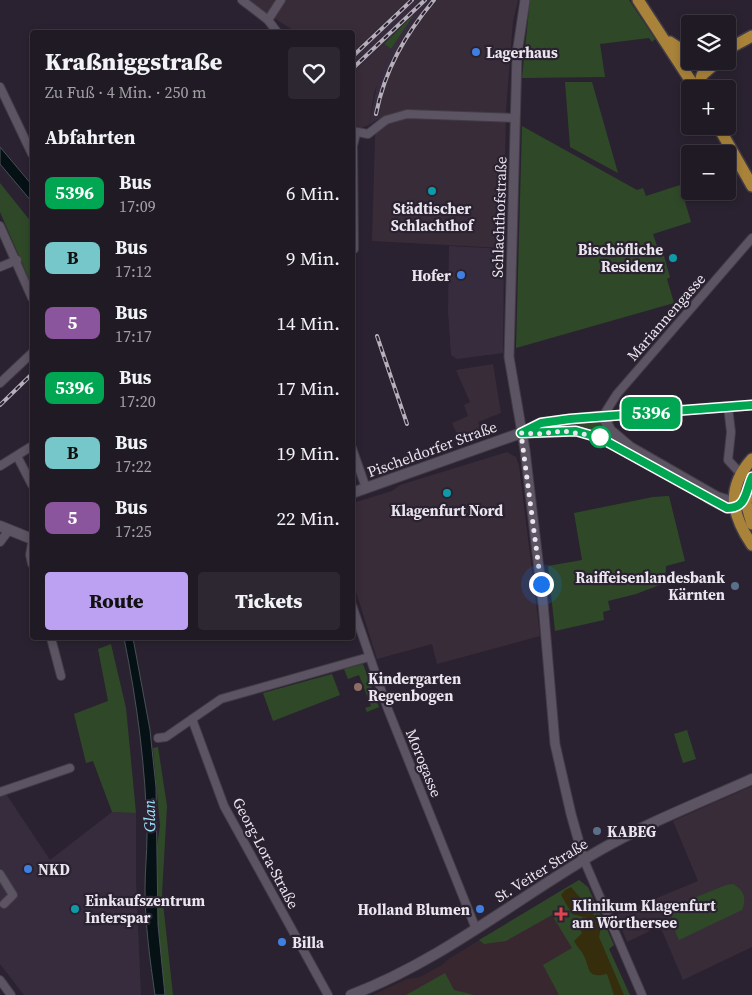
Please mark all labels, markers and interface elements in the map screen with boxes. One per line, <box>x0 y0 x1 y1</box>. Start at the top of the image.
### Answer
map controls <box>681 15 736 200</box>
button: layers <box>681 15 736 70</box>
place label: Lagerhaus <box>486 42 558 63</box>
text: Kraßniggstraße <box>45 45 222 78</box>
marker: Lagerhaus <box>470 46 482 58</box>
button: heart <box>288 47 340 99</box>
button: + <box>681 80 736 135</box>
text: Zu Fuß · 4 Min. · 250 m <box>45 81 207 103</box>
text: Abfahrten <box>45 124 135 150</box>
button: − <box>681 145 736 200</box>
street label: Schlachthofstraße <box>486 156 512 278</box>
text: Bus <box>119 169 151 195</box>
text: 5396 <box>55 180 94 205</box>
text: 6 Min. <box>286 180 340 206</box>
marker: Städtischer Schlachthof <box>426 185 438 197</box>
text: 17:09 <box>119 195 156 217</box>
place label: Städtischer Schlachthof <box>391 198 475 236</box>
text: Bus <box>115 234 147 260</box>
place label: Bischöfliche Residenz <box>578 239 663 277</box>
text: B <box>67 245 78 270</box>
text: 9 Min. <box>286 245 340 271</box>
marker: Bischöfliche Residenz <box>667 252 679 264</box>
text: 17:12 <box>115 260 152 282</box>
place label: Hofer <box>411 265 451 286</box>
street label: Mariannengasse <box>622 268 710 365</box>
marker: Hofer <box>455 269 467 281</box>
text: Bus <box>115 299 147 325</box>
text: 5 <box>68 310 77 335</box>
text: 14 Min. <box>277 310 340 336</box>
text: 17:17 <box>115 325 152 347</box>
text: Bus <box>119 364 151 390</box>
text: 5396 <box>55 375 94 400</box>
text: 17 Min. <box>277 375 340 401</box>
text: 17:20 <box>119 390 156 412</box>
line badge: 5396 <box>616 397 686 429</box>
text: 5396 <box>631 400 671 425</box>
street label: Pischeldorfer Straße <box>364 416 500 482</box>
unlabelled marker <box>589 426 611 448</box>
text: Bus <box>115 429 147 455</box>
text: B <box>67 440 78 465</box>
text: 19 Min. <box>277 440 340 466</box>
text: 17:22 <box>115 455 152 477</box>
marker: Klagenfurt Nord <box>441 487 453 499</box>
text: Bus <box>115 494 147 520</box>
place label: Klagenfurt Nord <box>391 500 503 521</box>
text: 5 <box>68 505 77 530</box>
text: 22 Min. <box>277 505 340 531</box>
text: 17:25 <box>115 520 152 542</box>
place label: Raiffeisenlandesbank Kärnten <box>575 567 725 605</box>
button: Route <box>45 572 188 630</box>
button: Tickets <box>198 572 340 630</box>
your location <box>529 572 554 597</box>
marker: Raiffeisenlandesbank Kärnten <box>729 580 741 592</box>
place label: Kindergarten Regenbogen <box>368 668 461 706</box>
marker: Kindergarten Regenbogen <box>352 681 364 693</box>
street label: Morogasse <box>401 726 447 800</box>
street label: Georg-Lora-Straße <box>228 794 304 913</box>
water label: Glan <box>138 800 160 832</box>
place label: KABEG <box>607 821 656 842</box>
marker: KABEG <box>591 825 603 837</box>
street label: St. Veiter Straße <box>490 833 592 907</box>
place label: NKD <box>38 859 70 880</box>
marker: NKD <box>22 863 34 875</box>
place label: Einkaufszentrum Interspar <box>85 890 205 928</box>
place label: Klinikum Klagenfurt am Wörthersee <box>572 895 716 933</box>
place label: Holland Blumen <box>357 899 470 920</box>
marker: Einkaufszentrum Interspar <box>69 903 81 915</box>
marker: Holland Blumen <box>474 903 486 915</box>
marker: Klinikum Klagenfurt am Wörthersee <box>554 907 568 921</box>
place label: Billa <box>292 932 325 953</box>
marker: Billa <box>276 936 288 948</box>

